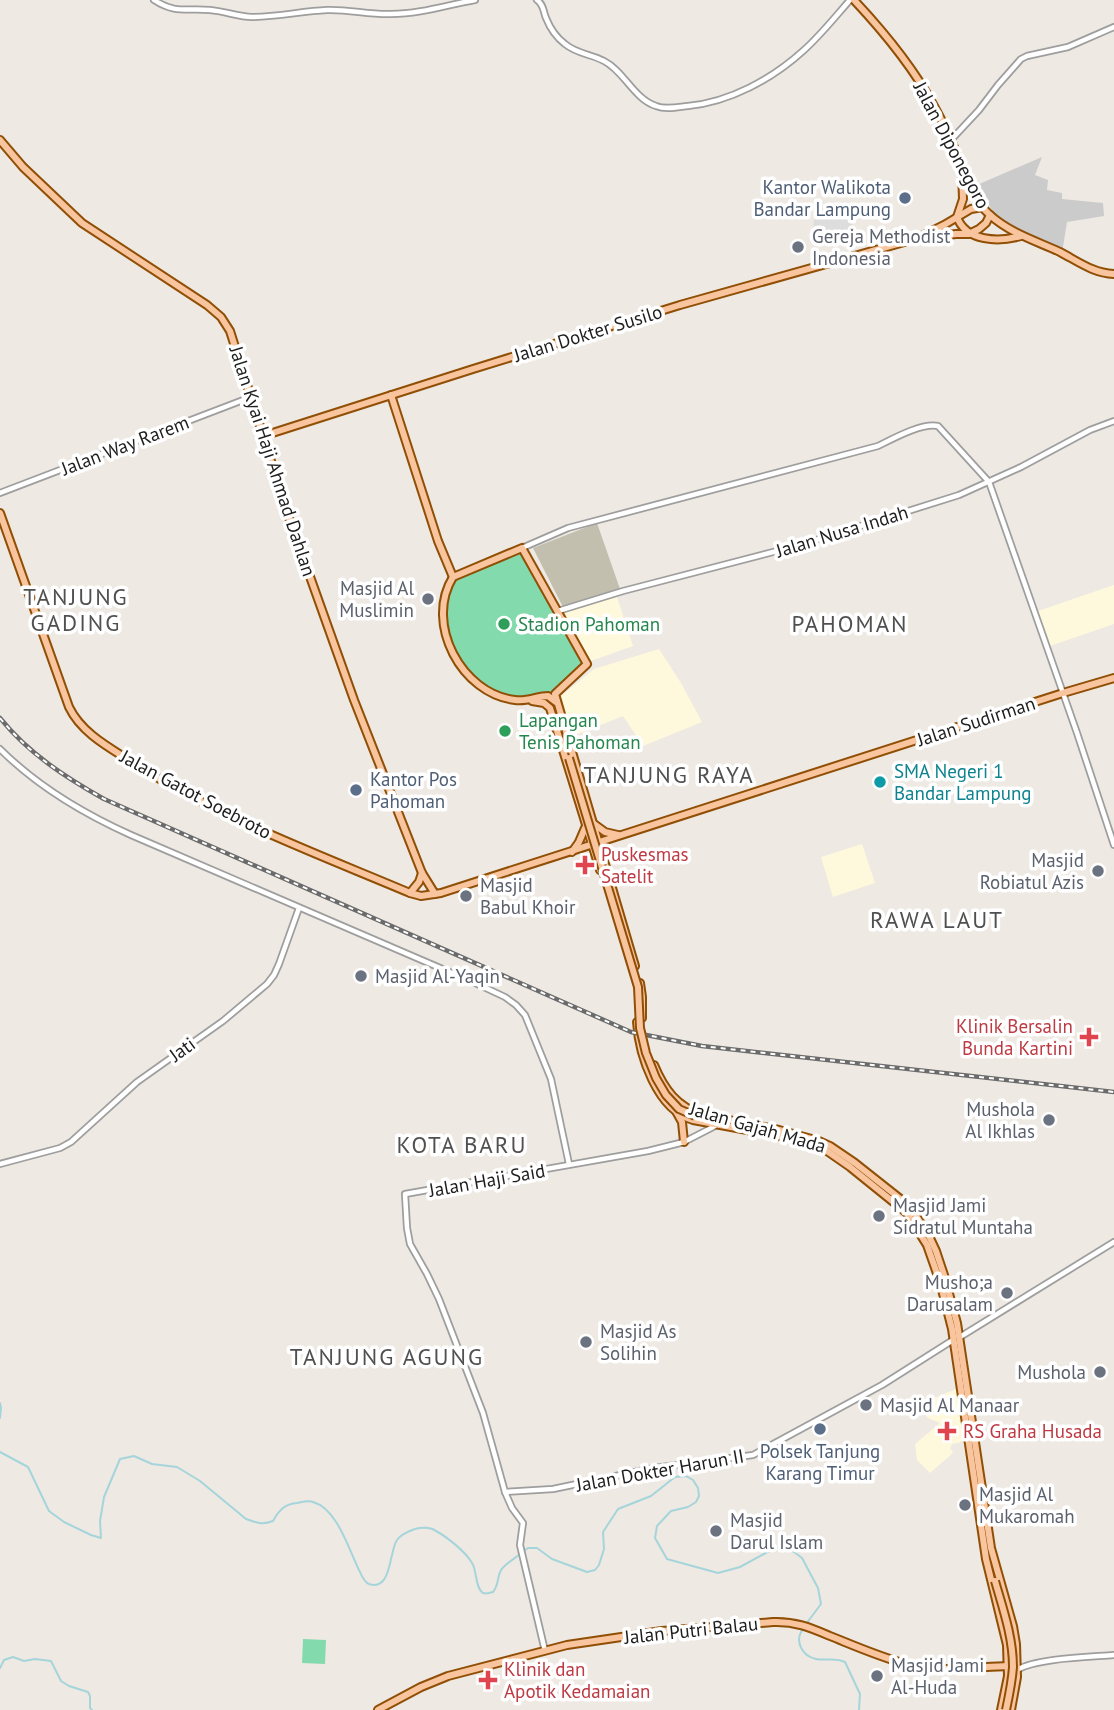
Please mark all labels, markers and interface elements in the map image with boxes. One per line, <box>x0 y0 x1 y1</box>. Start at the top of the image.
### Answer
street label: Jalan Diponegoro <box>908 77 996 213</box>
place label: Kantor Walikota Bandar Lampung <box>753 175 891 221</box>
marker: Kantor Walikota Bandar Lampung <box>897 190 913 206</box>
place label: Gereja Methodist Indonesia <box>812 224 951 270</box>
marker: Gereja Methodist Indonesia <box>790 239 806 255</box>
street label: Jalan Dokter Susilo <box>510 299 665 367</box>
street label: Jalan Kyai Haji Ahmad Dahlan <box>224 342 322 579</box>
street label: Jalan Way Rarem <box>57 410 192 481</box>
street label: Jalan Nusa Indah <box>772 500 911 563</box>
place label: Masjid Al Muslimin <box>339 576 414 622</box>
district label: TANJUNG GADING <box>23 582 129 637</box>
marker: Masjid Al Muslimin <box>420 591 436 607</box>
district label: PAHOMAN <box>791 609 909 638</box>
place label: Stadion Pahoman <box>518 612 660 636</box>
marker: Stadion Pahoman <box>496 616 512 632</box>
street label: Jalan Sudirman <box>913 691 1038 752</box>
place label: Lapangan Tenis Pahoman <box>519 708 641 754</box>
marker: Lapangan Tenis Pahoman <box>497 723 513 739</box>
street label: Jalan Gatot Soebroto <box>115 744 276 844</box>
place label: SMA Negeri 1 Bandar Lampung <box>894 759 1032 805</box>
district label: TANJUNG RAYA <box>583 760 755 789</box>
place label: Kantor Pos Pahoman <box>370 767 457 813</box>
marker: SMA Negeri 1 Bandar Lampung <box>872 774 888 790</box>
marker: Kantor Pos Pahoman <box>348 782 364 798</box>
place label: Puskesmas Satelit <box>601 842 689 888</box>
place label: Masjid Robiatul Azis <box>980 848 1084 894</box>
marker: Puskesmas Satelit <box>575 855 595 875</box>
marker: Masjid Robiatul Azis <box>1090 863 1106 879</box>
place label: Masjid Babul Khoir <box>480 873 576 919</box>
marker: Masjid Babul Khoir <box>458 888 474 904</box>
district label: RAWA LAUT <box>870 905 1004 934</box>
place label: Masjid Al-Yaqin <box>375 964 500 988</box>
marker: Masjid Al-Yaqin <box>353 968 369 984</box>
place label: Klinik Bersalin Bunda Kartini <box>956 1014 1073 1060</box>
marker: Klinik Bersalin Bunda Kartini <box>1079 1027 1099 1047</box>
street label: Jati <box>163 1032 200 1067</box>
street label: Jalan Gajah Mada <box>686 1096 829 1158</box>
place label: Mushola Al Ikhlas <box>965 1097 1035 1143</box>
marker: Mushola Al Ikhlas <box>1041 1112 1057 1128</box>
district label: KOTA BARU <box>397 1130 527 1159</box>
street label: Jalan Haji Said <box>426 1158 547 1202</box>
place label: Masjid Jami Sidratul Muntaha <box>893 1193 1033 1239</box>
marker: Masjid Jami Sidratul Muntaha <box>871 1208 887 1224</box>
place label: Musho;a Darusalam <box>907 1270 993 1316</box>
marker: Musho;a Darusalam <box>999 1285 1015 1301</box>
place label: Masjid As Solihin <box>600 1319 676 1365</box>
marker: Masjid As Solihin <box>578 1334 594 1350</box>
district label: TANJUNG AGUNG <box>290 1342 484 1371</box>
place label: Mushola <box>1017 1360 1086 1384</box>
marker: Mushola <box>1092 1364 1108 1380</box>
place label: Masjid Al Manaar <box>880 1393 1020 1417</box>
marker: Masjid Al Manaar <box>858 1397 874 1413</box>
place label: RS Graha Husada <box>963 1419 1102 1443</box>
marker: Polsek Tanjung Karang Timur <box>812 1421 828 1437</box>
marker: RS Graha Husada <box>937 1421 957 1441</box>
place label: Polsek Tanjung Karang Timur <box>760 1439 880 1485</box>
street label: Jalan Dokter Harun II <box>573 1443 746 1497</box>
place label: Masjid Al Mukaromah <box>979 1482 1075 1528</box>
marker: Masjid Al Mukaromah <box>957 1497 973 1513</box>
place label: Masjid Darul Islam <box>730 1508 823 1554</box>
marker: Masjid Darul Islam <box>708 1523 724 1539</box>
street label: Jalan Putri Balau <box>622 1611 759 1649</box>
place label: Masjid Jami Al-Huda <box>891 1653 984 1699</box>
place label: Klinik dan Apotik Kedamaian <box>504 1657 650 1703</box>
marker: Masjid Jami Al-Huda <box>869 1668 885 1684</box>
marker: Klinik dan Apotik Kedamaian <box>478 1670 498 1690</box>

